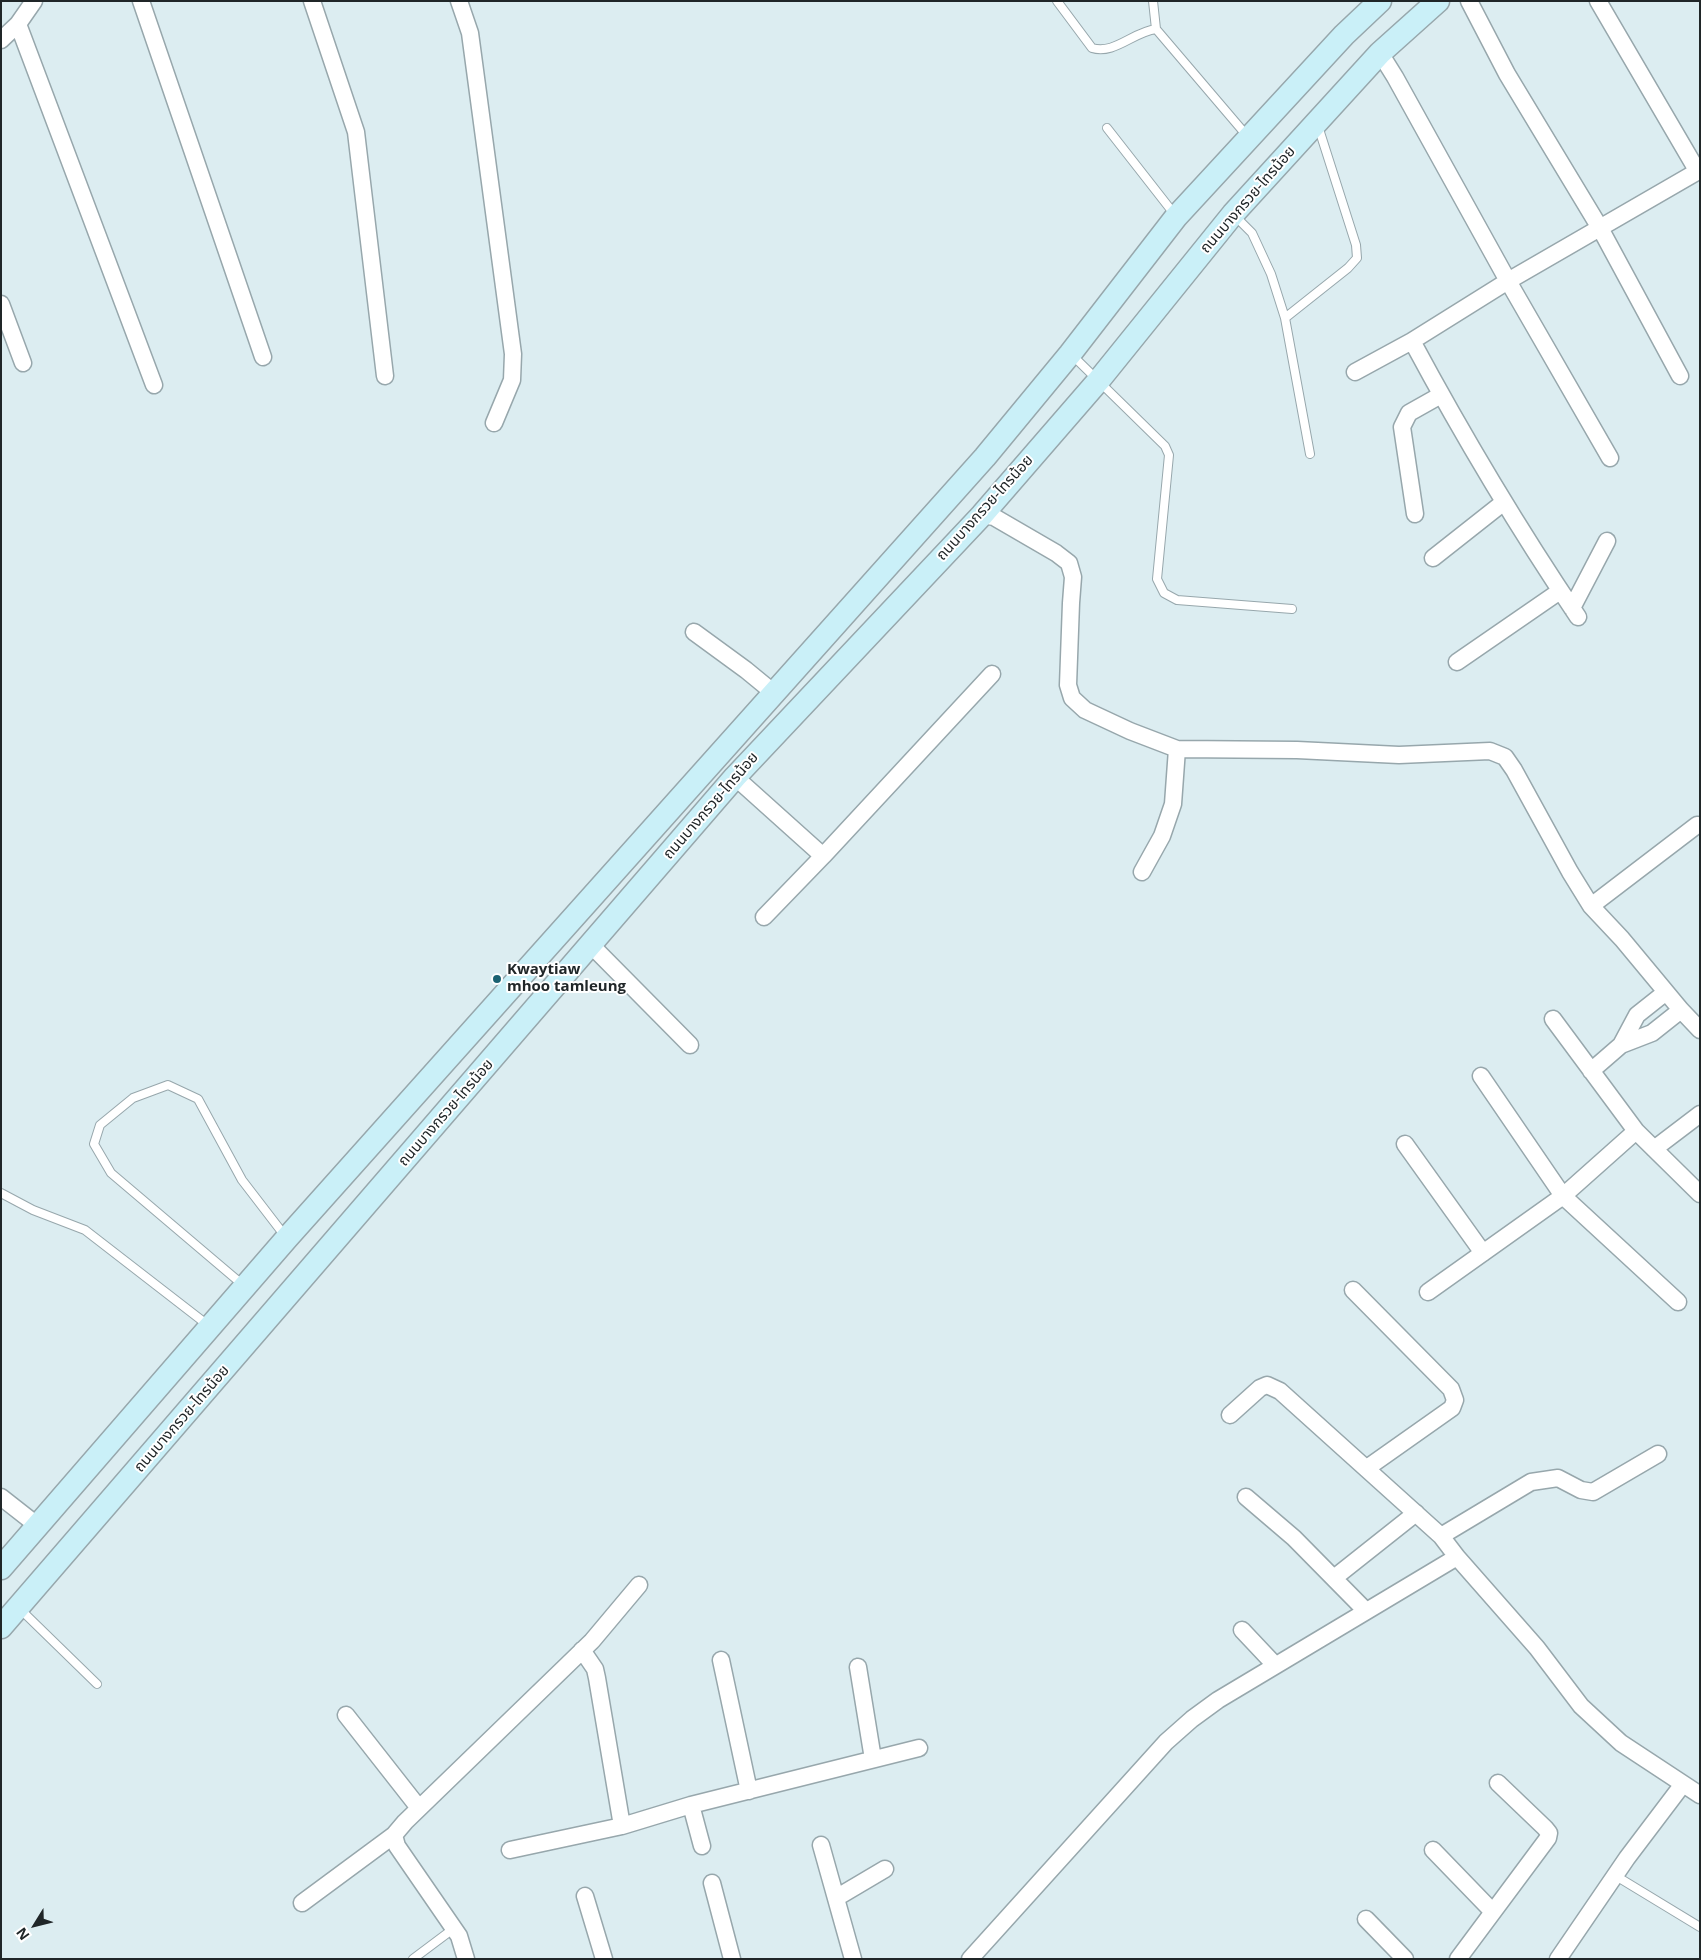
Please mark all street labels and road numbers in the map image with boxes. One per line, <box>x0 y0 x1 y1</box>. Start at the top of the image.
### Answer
street label: ถนนบางกรวย-ไทรน้อย <box>1197 143 1299 257</box>
street label: ถนนบางกรวย-ไทรน้อย <box>933 452 1037 564</box>
street label: ถนนบางกรวย-ไทรน้อย <box>660 749 762 863</box>
street label: ถนนบางกรวย-ไทรน้อย <box>395 1056 497 1170</box>
street label: ถนนบางกรวย-ไทรน้อย <box>131 1362 233 1476</box>

